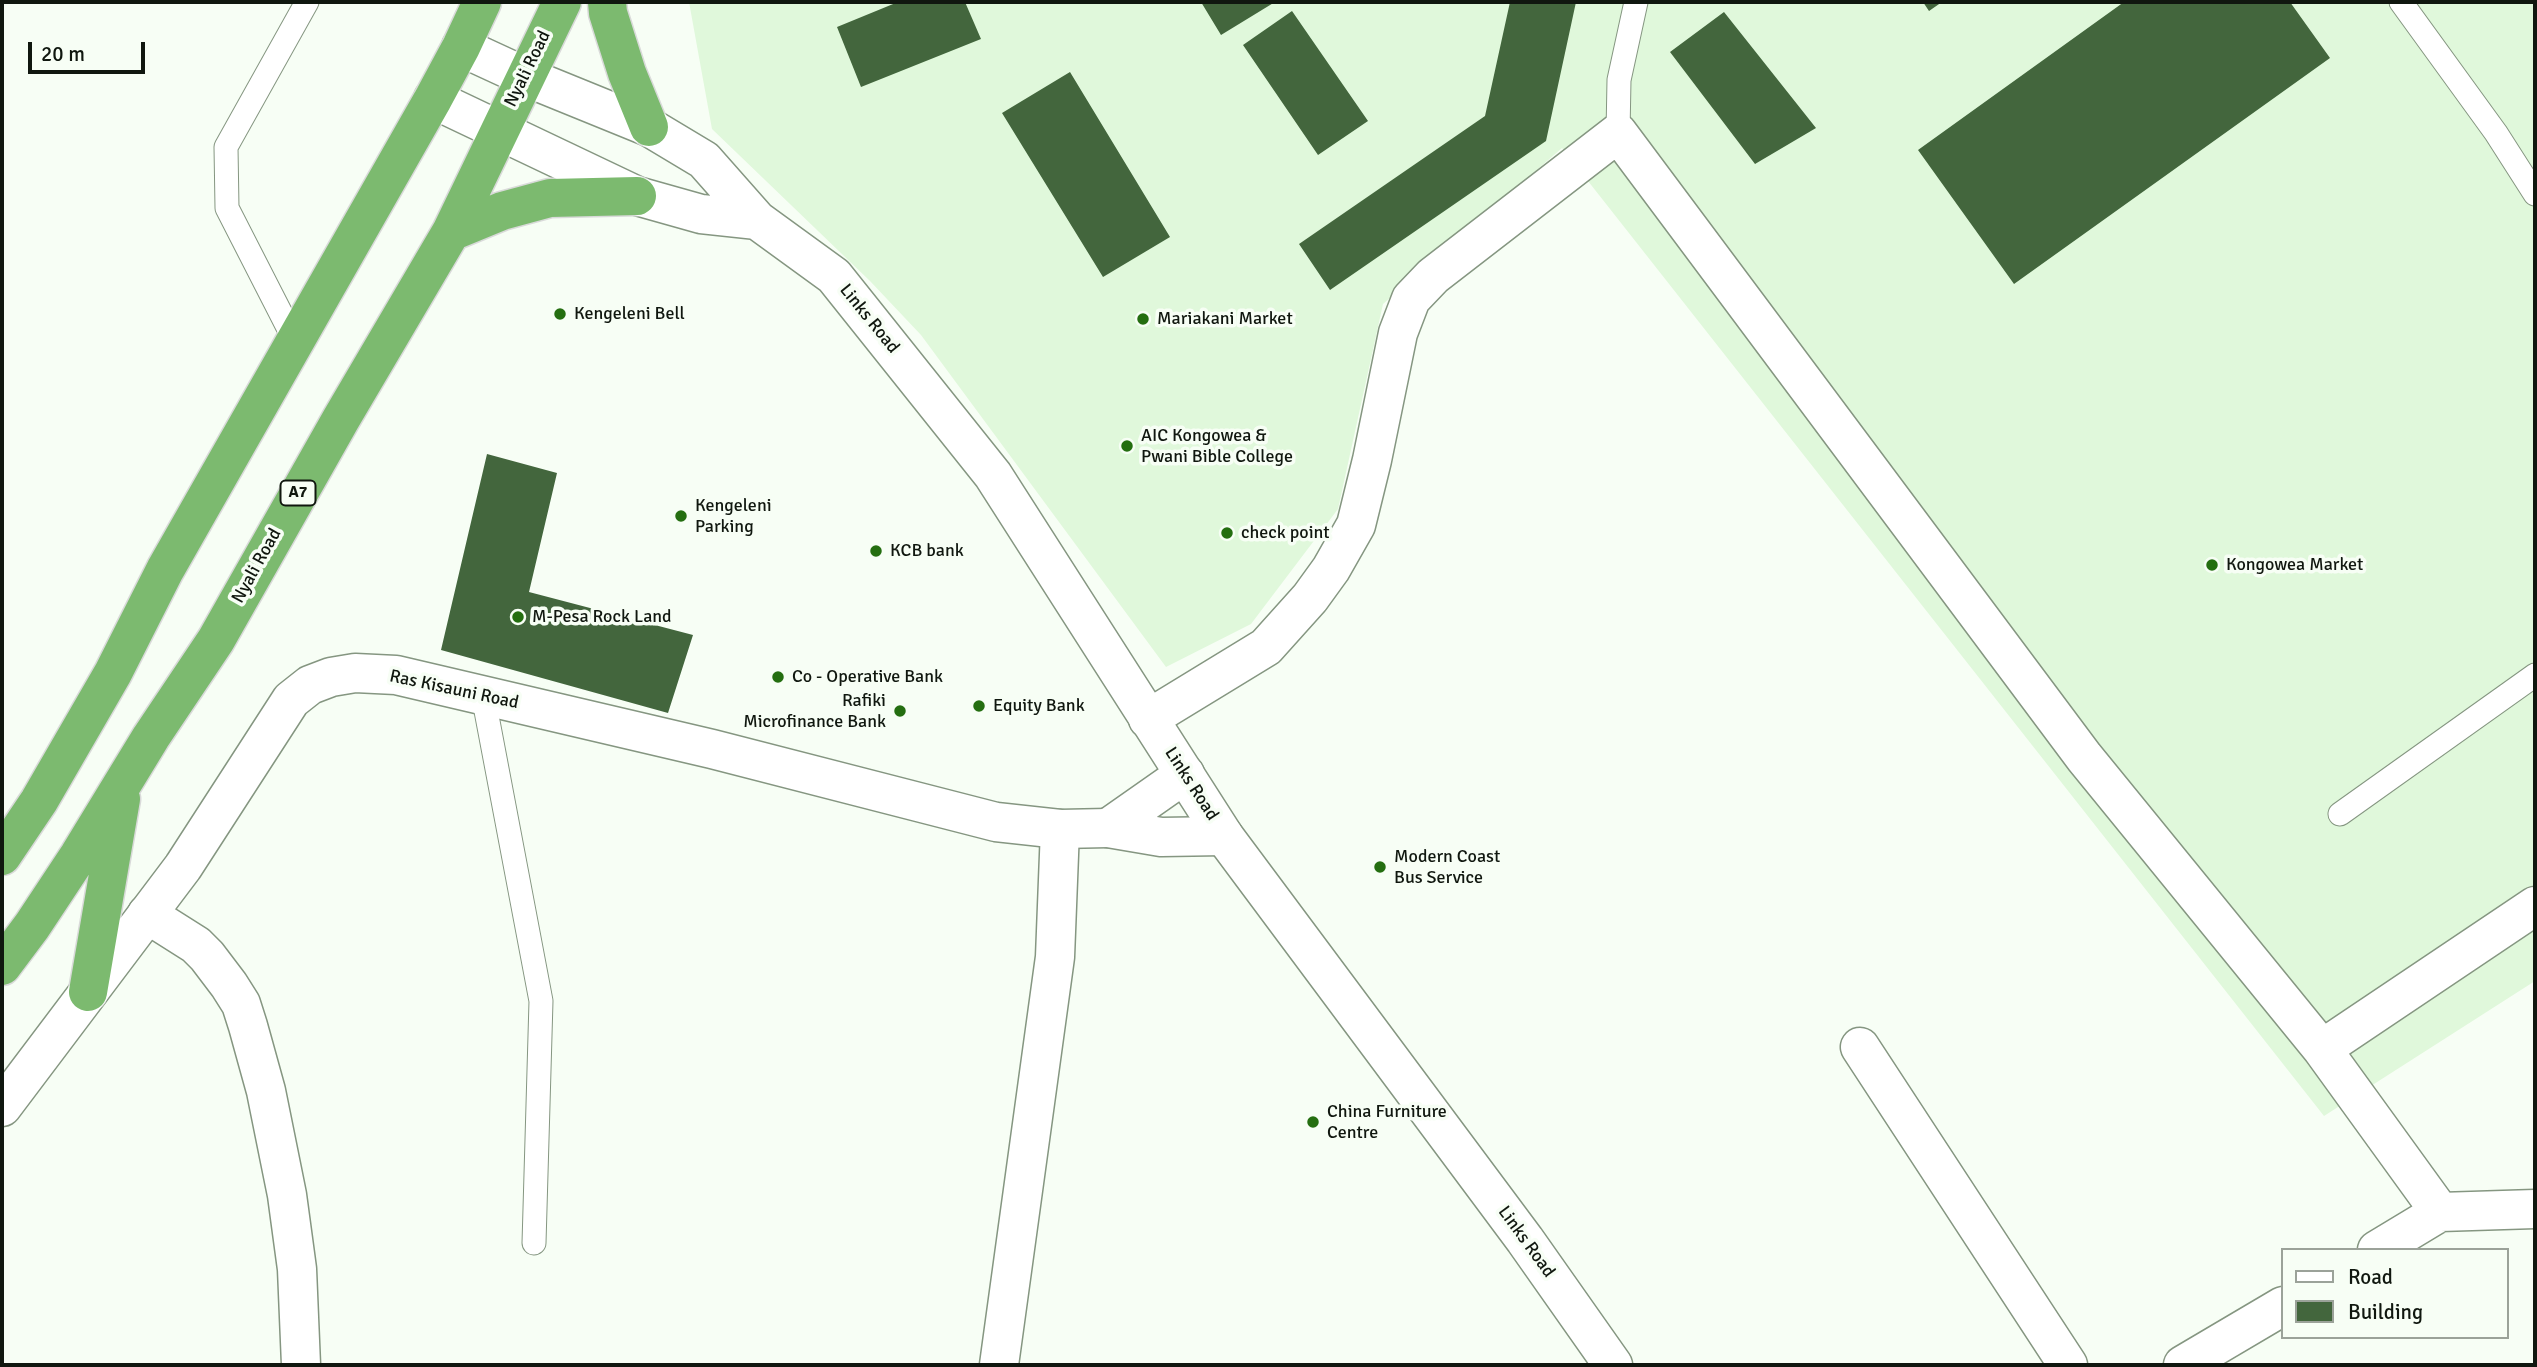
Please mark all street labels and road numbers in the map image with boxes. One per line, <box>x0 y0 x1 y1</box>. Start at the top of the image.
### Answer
street label: Nyali Road <box>500 27 556 111</box>
street label: Links Road <box>834 280 904 358</box>
road number: A7 <box>280 480 316 506</box>
street label: Nyali Road <box>228 525 286 607</box>
street label: Ras Kisauni Road <box>388 666 520 714</box>
street label: Links Road <box>1159 743 1223 825</box>
street label: Links Road <box>1493 1202 1559 1282</box>

